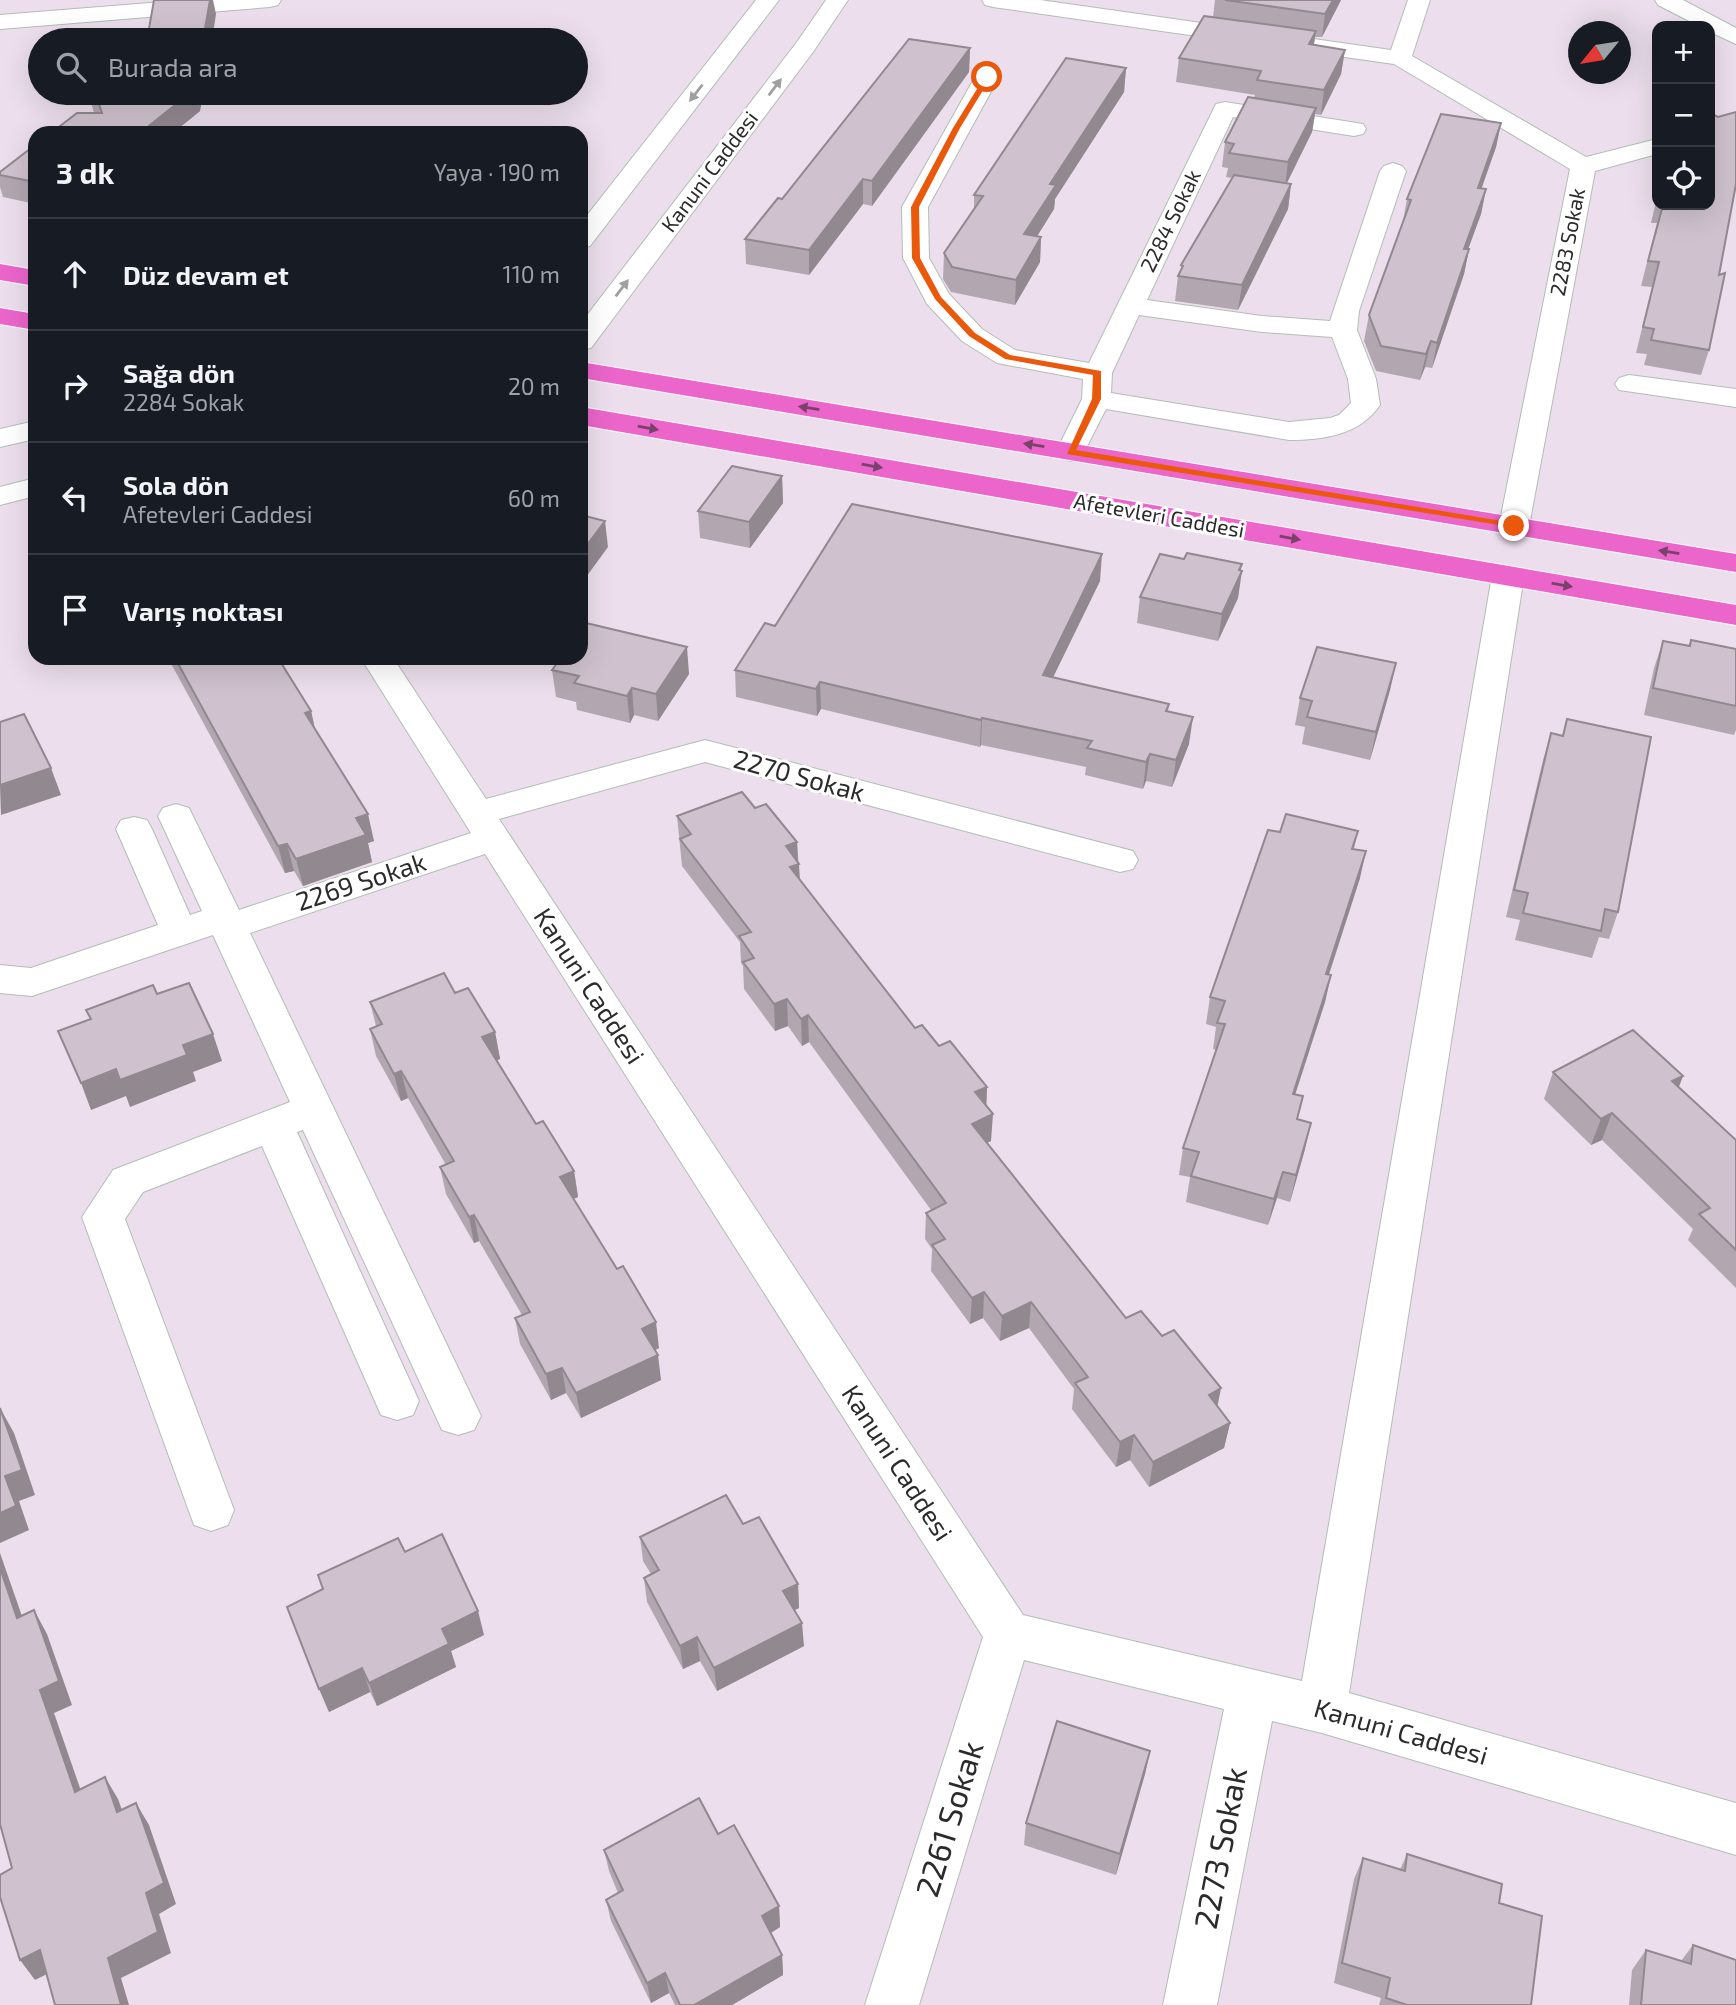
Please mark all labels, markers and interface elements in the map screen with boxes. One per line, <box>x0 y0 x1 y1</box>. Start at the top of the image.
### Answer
north arrow <box>1568 21 1631 84</box>
map controls <box>1652 21 1715 210</box>
button: + <box>1652 21 1715 84</box>
search box <box>28 28 588 105</box>
icon: search <box>52 48 90 86</box>
text: Burada ara <box>108 51 238 82</box>
route start <box>971 61 1002 92</box>
one-way arrow <box>767 78 781 96</box>
one-way arrow <box>689 83 704 101</box>
button: − <box>1652 84 1715 147</box>
street label: Kanuni Caddesi <box>655 106 762 237</box>
button: locate <box>1652 147 1715 210</box>
text: 3 dk <box>56 154 114 190</box>
text: Yaya · 190 m <box>434 158 560 186</box>
street label: 2284 Sokak <box>1134 165 1205 276</box>
street label: 2283 Sokak <box>1544 185 1589 298</box>
icon: ahead <box>56 255 94 293</box>
text: Düz devam et <box>123 259 289 290</box>
text: 110 m <box>503 260 560 288</box>
one-way arrow <box>615 279 629 297</box>
text: Sağa dön <box>123 357 235 388</box>
icon: right <box>56 367 94 405</box>
text: 20 m <box>508 372 560 400</box>
text: 2284 Sokak <box>123 388 244 416</box>
one-way arrow <box>798 402 820 413</box>
one-way arrow <box>637 423 659 434</box>
one-way arrow <box>1022 439 1044 450</box>
one-way arrow <box>862 461 884 472</box>
text: Sola dön <box>123 469 229 500</box>
icon: left <box>56 479 94 517</box>
text: 60 m <box>508 484 560 512</box>
street label: Afetevleri Caddesi <box>1072 487 1247 542</box>
text: Afetevleri Caddesi <box>123 500 312 528</box>
route end <box>1498 510 1529 541</box>
one-way arrow <box>1279 533 1301 544</box>
one-way arrow <box>1658 546 1680 557</box>
one-way arrow <box>1551 580 1573 591</box>
icon: arrive <box>56 591 94 629</box>
text: Varış noktası <box>123 595 283 626</box>
street label: 2270 Sokak <box>731 742 868 807</box>
street label: 2269 Sokak <box>292 845 429 916</box>
street label: Kanuni Caddesi <box>528 901 652 1069</box>
street label: Kanuni Caddesi <box>836 1378 960 1546</box>
street label: Kanuni Caddesi <box>1311 1691 1492 1770</box>
street label: 2261 Sokak <box>906 1736 990 1901</box>
street label: 2273 Sokak <box>1185 1764 1253 1932</box>

